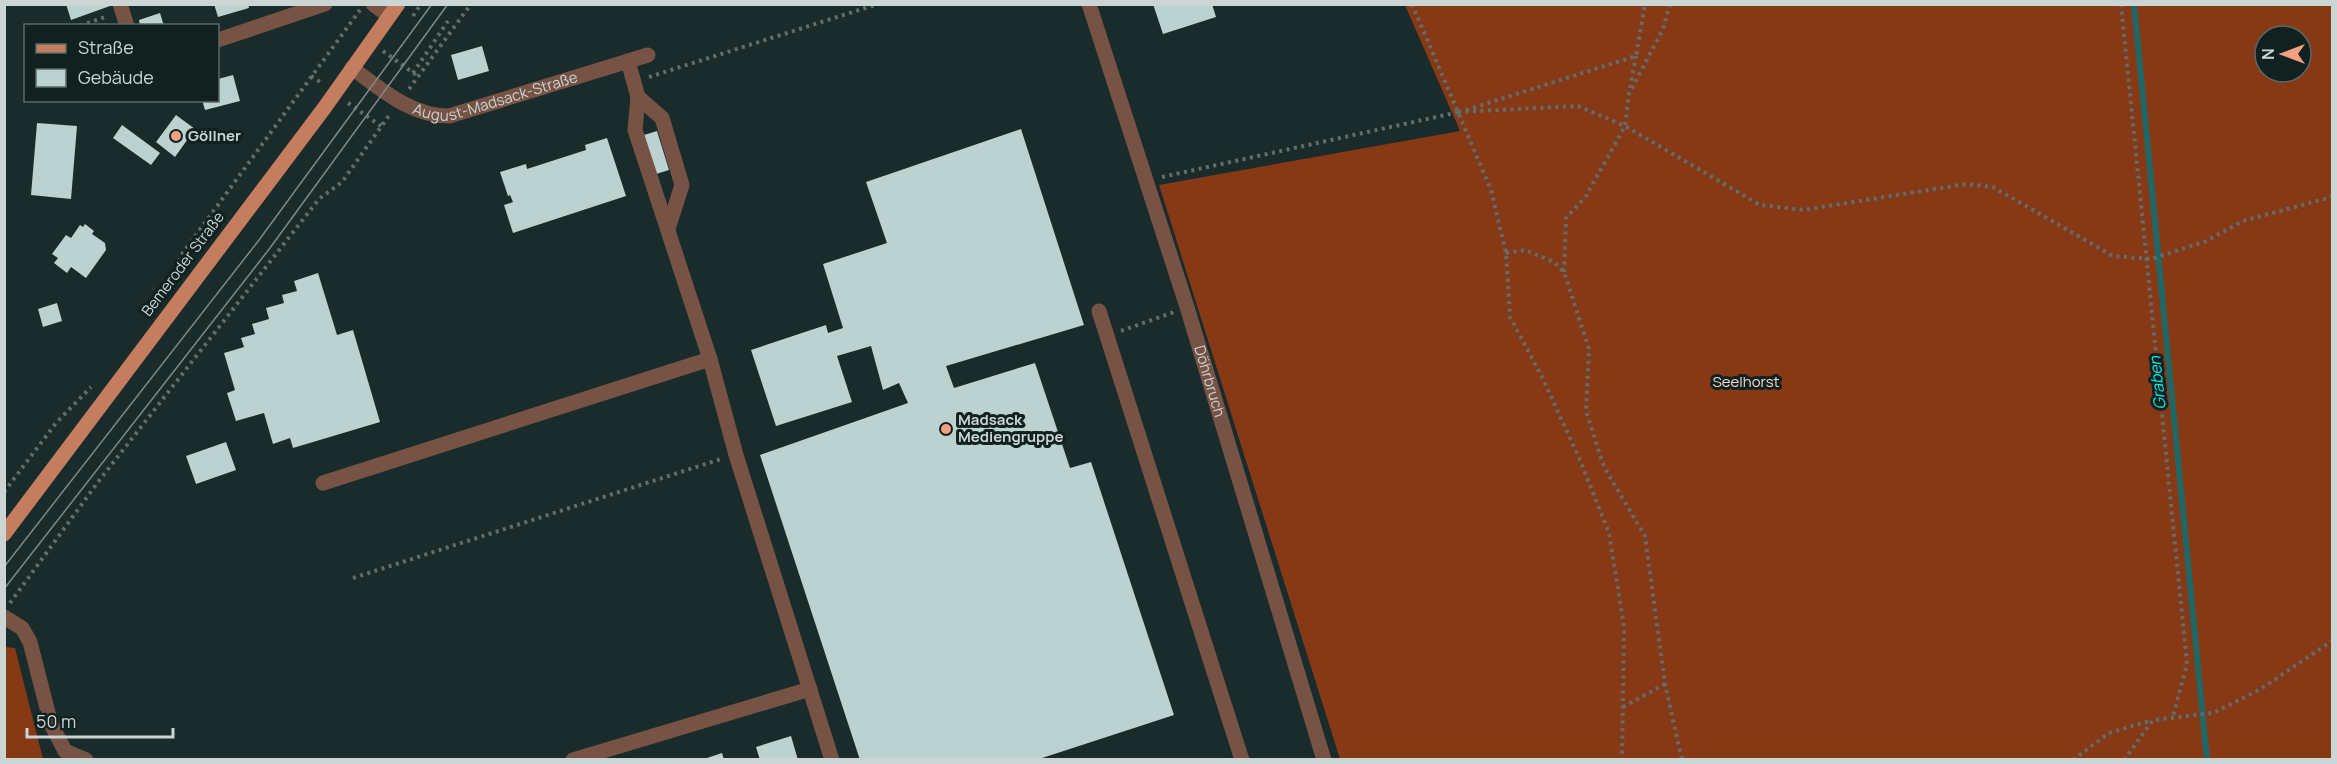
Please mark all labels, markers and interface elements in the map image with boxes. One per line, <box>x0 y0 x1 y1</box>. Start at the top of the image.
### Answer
legend <box>24 24 219 102</box>
north arrow <box>2253 24 2313 84</box>
text: Straße <box>78 35 134 59</box>
text: N <box>2257 48 2279 60</box>
text: Gebäude <box>78 65 154 89</box>
street label: August-Madsack-Straße <box>410 66 580 126</box>
place label: Göllner <box>188 125 241 146</box>
marker: Göllner <box>169 129 183 143</box>
street label: Bemeroder Straße <box>136 207 229 320</box>
street label: Döhrbruch <box>1189 343 1231 419</box>
water label: Graben <box>2143 355 2171 411</box>
park label: Seelhorst <box>1712 371 1780 392</box>
place label: Madsack Mediengruppe <box>958 409 1064 447</box>
marker: Madsack Mediengruppe <box>939 422 953 436</box>
scale bar <box>27 701 172 739</box>
text: 50 m <box>36 709 76 733</box>

